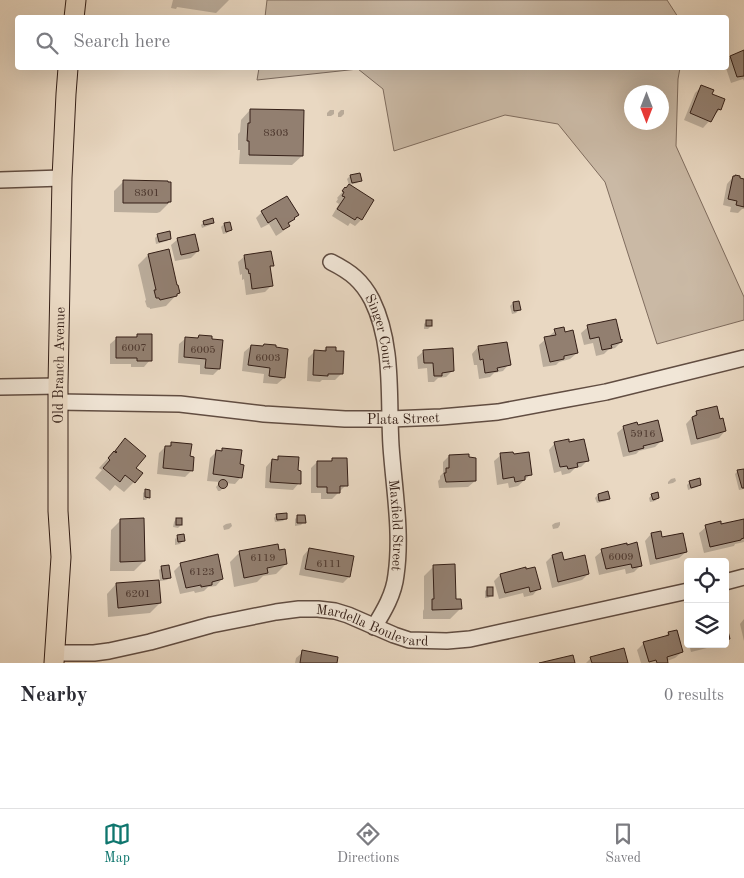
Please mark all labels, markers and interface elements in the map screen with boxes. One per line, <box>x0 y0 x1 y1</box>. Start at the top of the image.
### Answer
search box <box>15 15 729 70</box>
icon: search <box>33 29 61 57</box>
text: Search here <box>73 33 170 52</box>
north arrow <box>624 85 669 130</box>
house number: 8303 <box>263 128 289 139</box>
house number: 8301 <box>134 188 160 199</box>
street label: Singer Court <box>362 292 394 370</box>
street label: Old Branch Avenue <box>52 307 68 424</box>
house number: 6007 <box>121 343 147 354</box>
house number: 6005 <box>190 345 216 356</box>
house number: 6003 <box>255 353 281 364</box>
street label: Plata Street <box>367 411 440 427</box>
house number: 5916 <box>630 429 656 440</box>
street label: Maxfield Street <box>386 479 404 572</box>
house number: 6009 <box>608 552 634 563</box>
house number: 6119 <box>250 553 276 564</box>
map controls <box>684 558 729 648</box>
button: locate <box>684 558 729 603</box>
house number: 6111 <box>316 559 342 570</box>
house number: 6123 <box>189 567 215 578</box>
house number: 6201 <box>125 589 151 600</box>
street label: Mardella Boulevard <box>315 603 428 649</box>
button: layers <box>684 603 729 648</box>
text: Nearby <box>20 685 88 706</box>
text: 0 results <box>664 688 724 704</box>
tab: Map <box>103 820 131 867</box>
tab: Directions <box>337 820 399 867</box>
tab: Saved <box>605 820 641 867</box>

